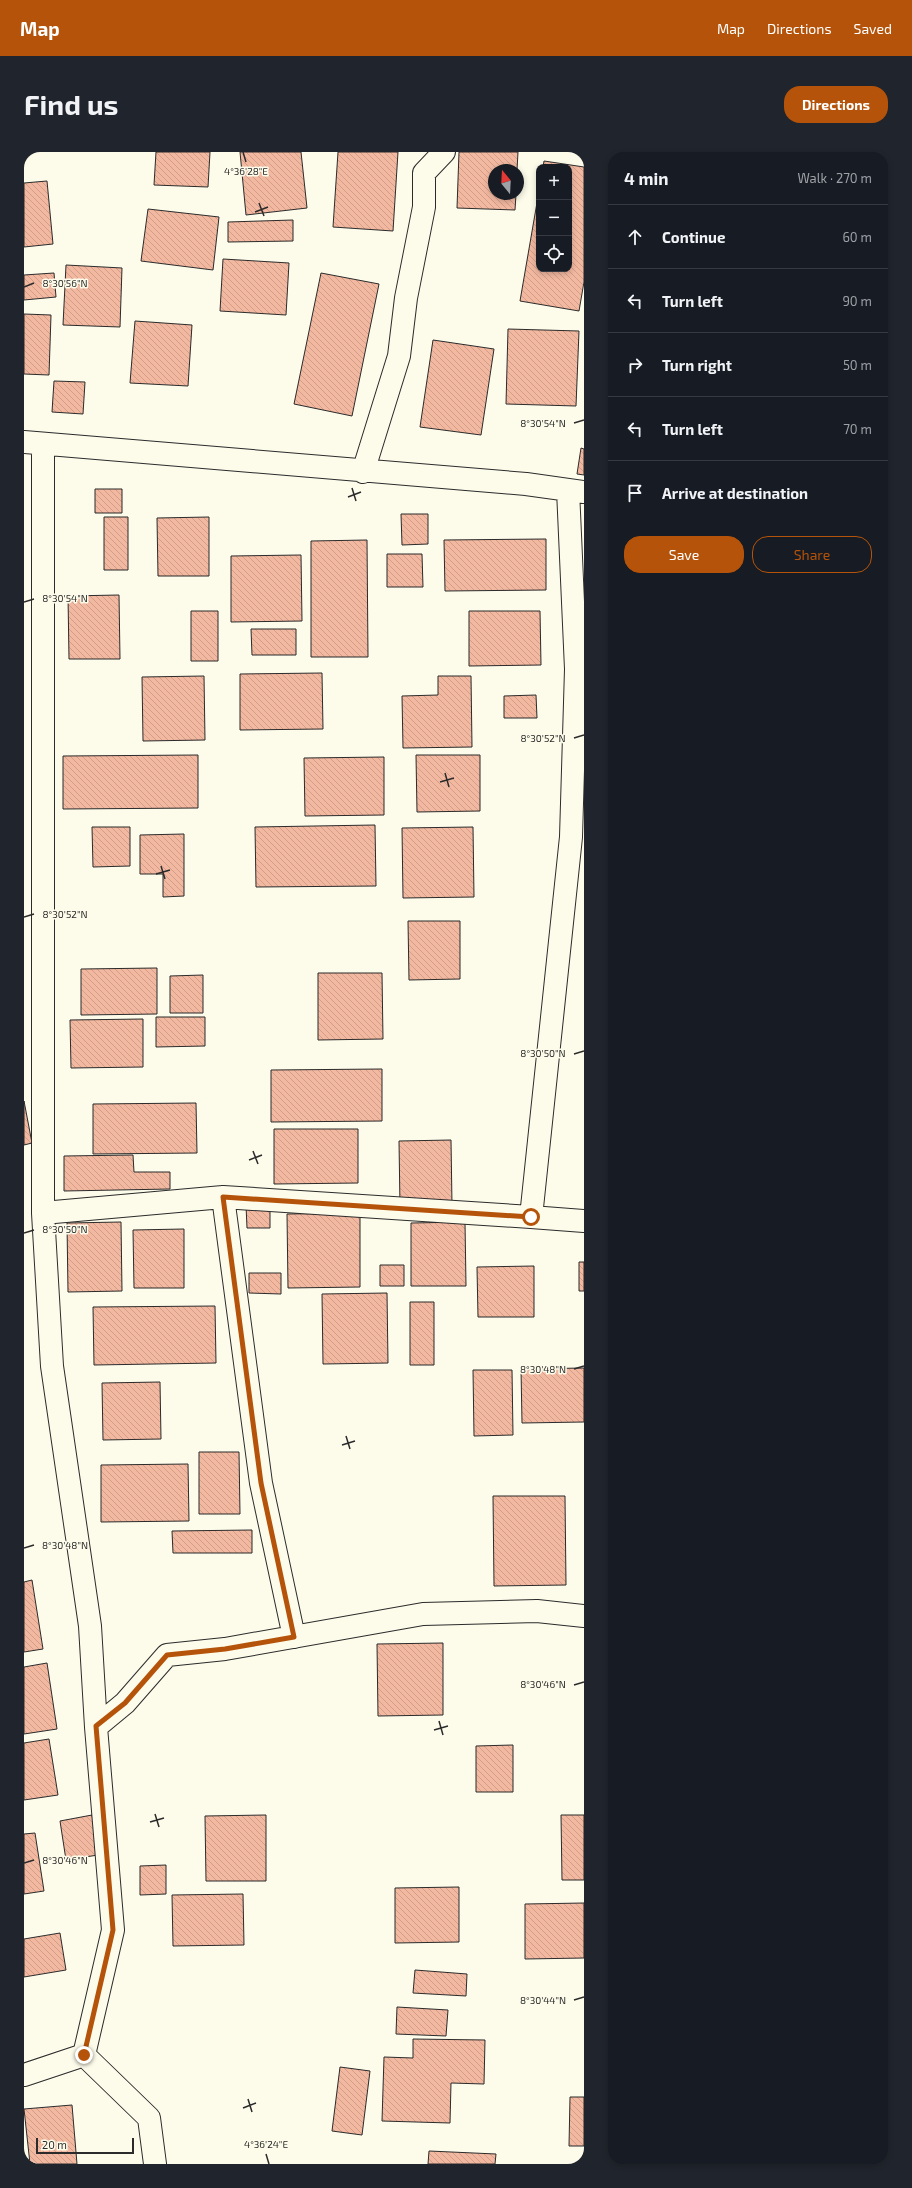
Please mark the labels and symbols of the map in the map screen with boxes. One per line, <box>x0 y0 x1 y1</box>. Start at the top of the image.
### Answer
north arrow <box>488 164 524 200</box>
text: 4°36'28"E <box>224 165 268 177</box>
text: 8°30'56"N <box>42 277 88 289</box>
text: 8°30'54"N <box>520 417 566 429</box>
text: 8°30'54"N <box>42 592 88 604</box>
text: 8°30'52"N <box>521 732 565 744</box>
text: 8°30'52"N <box>43 908 87 920</box>
text: 8°30'50"N <box>520 1047 566 1059</box>
route start <box>522 1208 540 1226</box>
text: 8°30'50"N <box>42 1223 88 1235</box>
text: 8°30'48"N <box>520 1363 566 1375</box>
text: 8°30'48"N <box>42 1539 88 1551</box>
text: 8°30'46"N <box>520 1678 566 1690</box>
text: 8°30'46"N <box>42 1854 88 1866</box>
text: 8°30'44"N <box>520 1994 566 2006</box>
route end <box>75 2046 93 2064</box>
scale bar <box>36 2136 134 2155</box>
text: 4°36'24"E <box>244 2138 288 2150</box>

